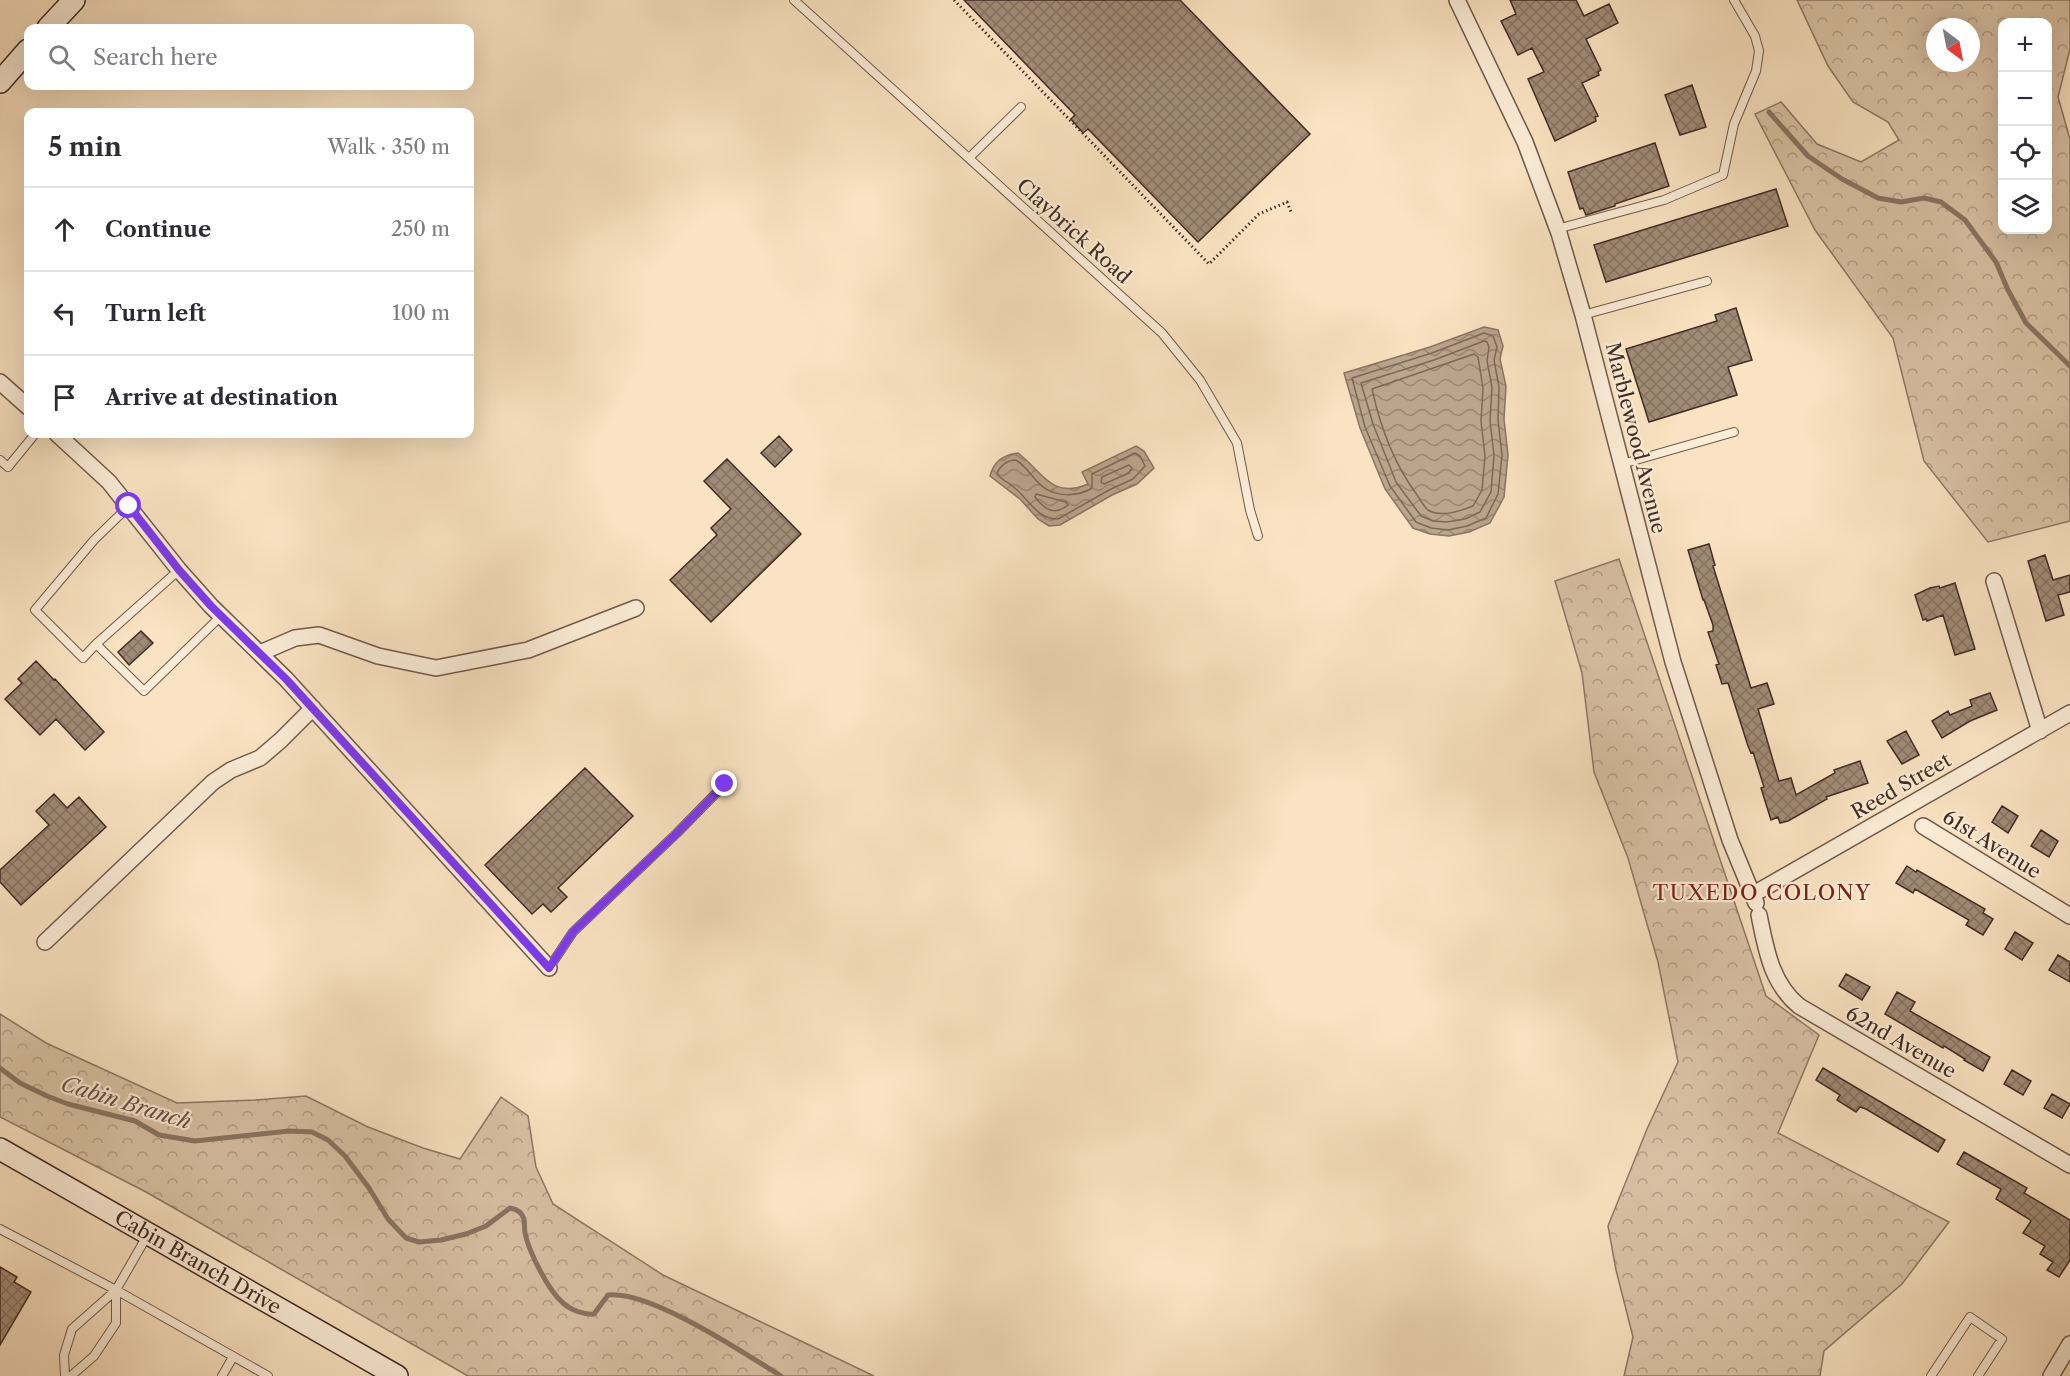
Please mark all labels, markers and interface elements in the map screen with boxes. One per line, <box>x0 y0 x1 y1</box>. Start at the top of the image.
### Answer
north arrow <box>1926 18 1980 72</box>
map controls <box>1998 18 2052 234</box>
button: + <box>1998 18 2052 72</box>
search box <box>24 24 474 90</box>
icon: search <box>45 41 78 74</box>
text: Search here <box>93 44 218 71</box>
button: − <box>1998 72 2052 126</box>
button: locate <box>1998 126 2052 180</box>
text: 5 min <box>48 131 122 163</box>
text: Walk · 350 m <box>327 135 450 159</box>
street label: Claybrick Road <box>1012 173 1136 289</box>
button: layers <box>1998 180 2052 234</box>
icon: ahead <box>48 213 81 246</box>
text: Continue <box>105 216 211 243</box>
text: 250 m <box>391 217 450 241</box>
icon: left <box>48 297 81 330</box>
text: Turn left <box>105 300 206 327</box>
text: 100 m <box>392 301 450 325</box>
street label: Marblewood Avenue <box>1601 340 1671 536</box>
icon: arrive <box>48 381 81 414</box>
text: Arrive at destination <box>105 384 338 411</box>
route start <box>115 492 141 518</box>
street label: Reed Street <box>1847 748 1955 824</box>
route end <box>711 770 737 796</box>
street label: 61st Avenue <box>1938 804 2046 884</box>
district label: TUXEDO COLONY <box>1652 880 1872 905</box>
street label: 62nd Avenue <box>1842 1001 1960 1083</box>
water label: Cabin Branch <box>58 1071 194 1134</box>
street label: Cabin Branch Drive <box>110 1205 285 1319</box>

